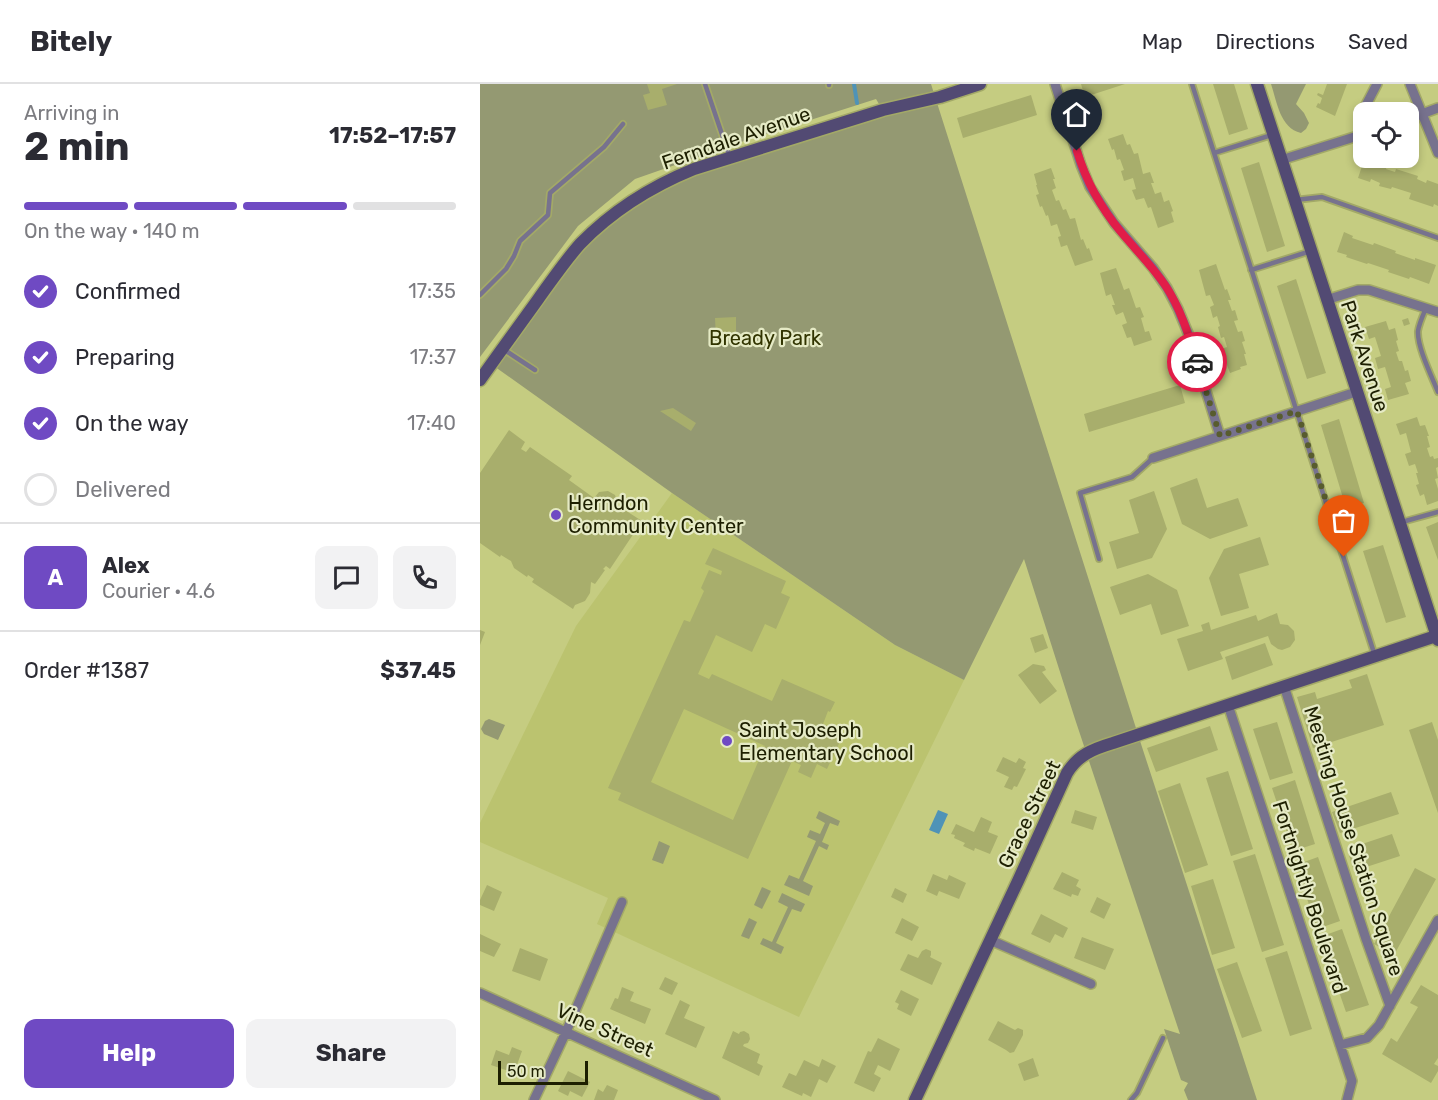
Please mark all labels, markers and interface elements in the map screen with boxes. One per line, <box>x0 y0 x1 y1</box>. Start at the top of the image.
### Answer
text: Bitely <box>30 25 112 58</box>
text: Map <box>1142 29 1183 54</box>
text: Directions <box>1216 29 1315 54</box>
text: Saved <box>1348 29 1408 54</box>
pin <box>1051 89 1102 151</box>
icon: home <box>1060 98 1093 131</box>
text: Arriving in <box>24 101 119 125</box>
street label: Ferndale Avenue <box>658 101 814 175</box>
map controls <box>1353 102 1419 168</box>
button: locate <box>1353 102 1419 168</box>
text: 17:52–17:57 <box>329 122 456 149</box>
text: 2 min <box>24 124 130 170</box>
text: On the way · 140 m <box>24 219 200 243</box>
icon: check <box>24 275 57 308</box>
text: Confirmed <box>75 278 181 305</box>
text: 17:35 <box>408 279 456 303</box>
street label: Park Avenue <box>1336 297 1394 415</box>
park label: Bready Park <box>709 326 822 350</box>
courier <box>1167 332 1227 392</box>
icon: check <box>24 341 57 374</box>
text: Preparing <box>75 344 175 371</box>
text: 17:37 <box>410 345 456 369</box>
icon: car <box>1181 346 1214 379</box>
icon: check <box>24 407 57 440</box>
text: On the way <box>75 410 189 437</box>
text: 17:40 <box>407 411 456 435</box>
text: Delivered <box>75 476 171 503</box>
place label: Herndon Community Center <box>568 491 744 538</box>
pin <box>1318 495 1369 557</box>
icon: bag <box>1327 504 1360 537</box>
marker: Herndon Community Center <box>549 508 563 522</box>
button: chat <box>315 546 378 609</box>
button: phone <box>393 546 456 609</box>
text: Alex <box>102 552 150 579</box>
text: A <box>48 564 63 591</box>
text: Courier · 4.6 <box>102 579 215 603</box>
text: Order #1387 <box>24 657 149 684</box>
text: $37.45 <box>380 657 456 684</box>
street label: Meeting House Station Square <box>1299 703 1409 979</box>
place label: Saint Joseph Elementary School <box>739 718 914 765</box>
marker: Saint Joseph Elementary School <box>720 734 734 748</box>
street label: Grace Street <box>993 756 1066 872</box>
street label: Fortnightly Boulevard <box>1268 798 1352 996</box>
street label: Vine Street <box>553 998 658 1062</box>
button: Help <box>24 1019 234 1088</box>
button: Share <box>246 1019 456 1088</box>
scale bar <box>498 1058 588 1086</box>
text: 50 m <box>507 1062 545 1081</box>

